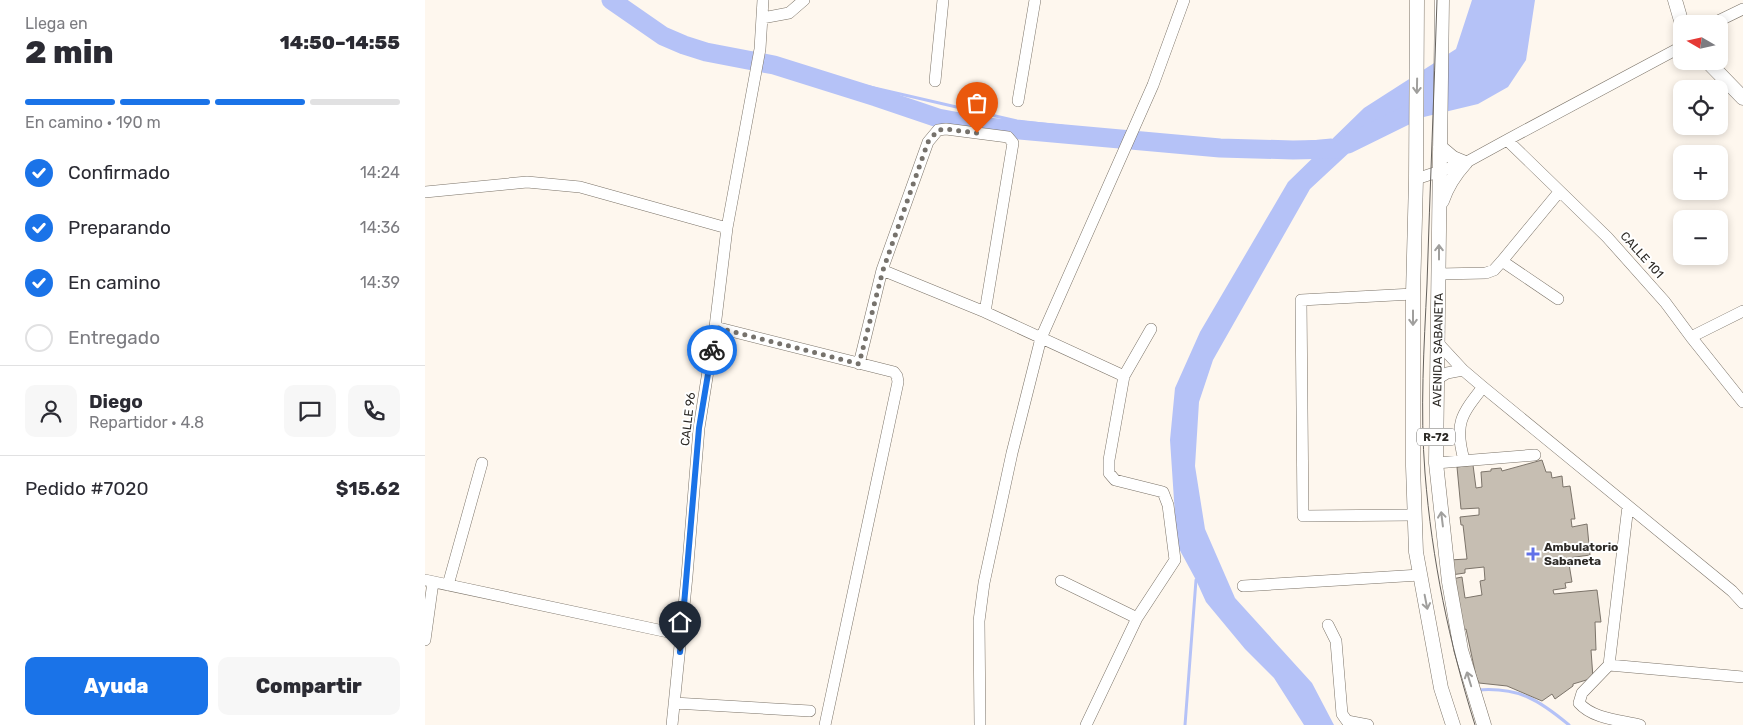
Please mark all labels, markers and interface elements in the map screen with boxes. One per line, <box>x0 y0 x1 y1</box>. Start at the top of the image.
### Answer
text: Llega en <box>25 14 88 33</box>
north arrow <box>1673 15 1727 70</box>
map controls <box>1673 15 1728 265</box>
text: 14:50–14:55 <box>280 31 400 54</box>
text: 2 min <box>25 33 114 71</box>
one-way arrow <box>1412 77 1422 93</box>
button: locate <box>1673 80 1728 135</box>
pin <box>956 82 998 133</box>
icon: bag <box>963 89 991 117</box>
text: En camino · 190 m <box>25 113 161 132</box>
button: + <box>1673 145 1728 200</box>
icon: check <box>25 159 53 187</box>
text: Confirmado <box>68 161 170 184</box>
text: 14:24 <box>360 163 400 182</box>
button: − <box>1673 210 1728 265</box>
icon: check <box>25 214 53 242</box>
text: Preparando <box>68 216 171 239</box>
text: 14:36 <box>360 218 400 237</box>
street label: CALLE 101 <box>1618 229 1666 281</box>
one-way arrow <box>1434 244 1444 260</box>
icon: check <box>25 269 53 297</box>
text: En camino <box>68 271 161 294</box>
text: 14:39 <box>360 273 400 292</box>
street label: AVENIDA SABANETA <box>1430 293 1446 407</box>
one-way arrow <box>1408 310 1418 326</box>
courier <box>687 325 737 375</box>
text: Entregado <box>68 326 160 349</box>
icon: bike <box>698 336 726 364</box>
button: person <box>25 385 77 437</box>
button: chat <box>284 385 336 437</box>
button: phone <box>348 385 400 437</box>
text: Diego <box>89 390 143 413</box>
street label: CALLE 96 <box>678 391 698 447</box>
text: Repartidor · 4.8 <box>89 413 204 432</box>
road number: R-72 <box>1417 428 1455 446</box>
text: Pedido #7020 <box>25 477 148 500</box>
text: $15.62 <box>336 477 400 500</box>
one-way arrow <box>1437 511 1447 527</box>
place label: Ambulatorio Sabaneta <box>1544 540 1618 568</box>
marker: Ambulatorio Sabaneta <box>1526 547 1540 561</box>
one-way arrow <box>1422 594 1431 610</box>
pin <box>659 601 701 652</box>
icon: home <box>666 608 694 636</box>
button: Ayuda <box>25 657 208 715</box>
button: Compartir <box>218 657 400 715</box>
one-way arrow <box>1464 671 1474 687</box>

